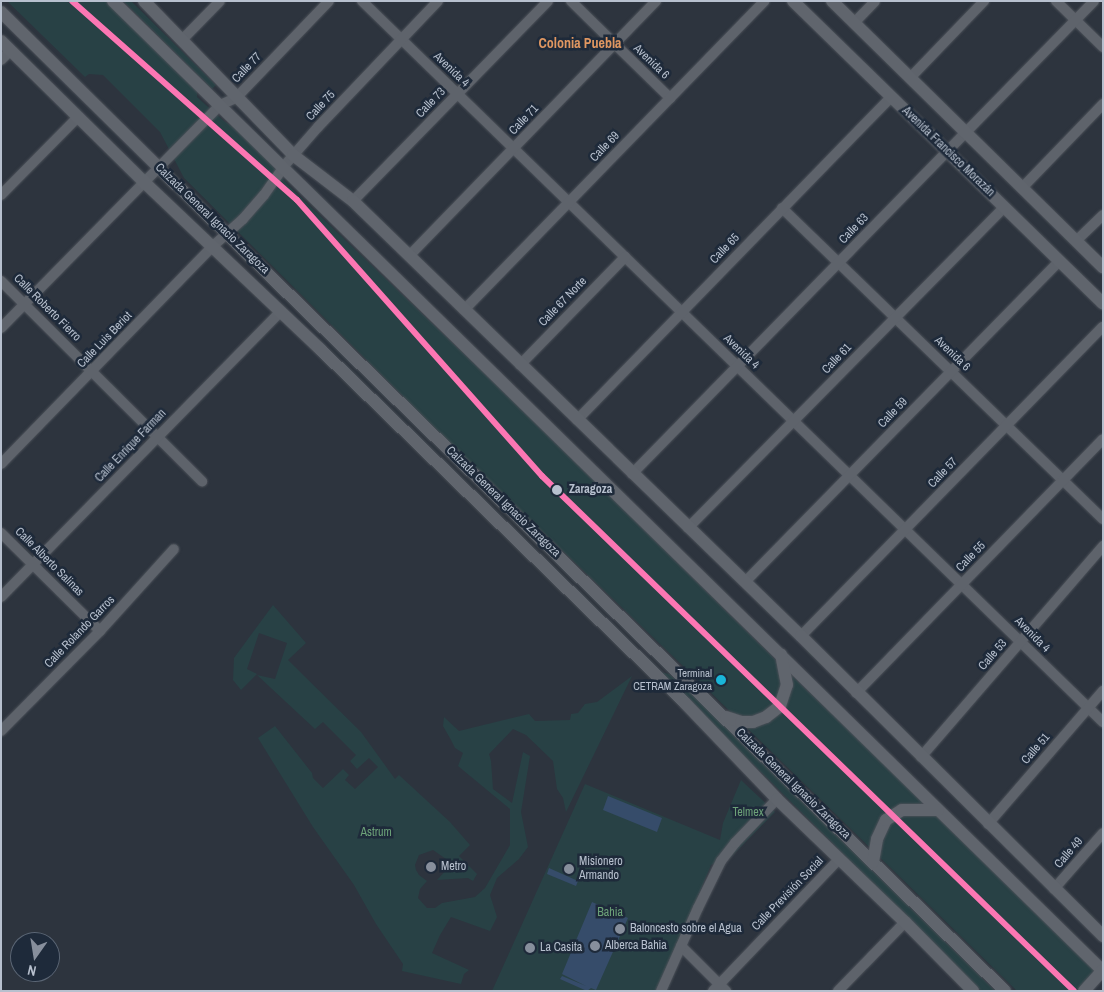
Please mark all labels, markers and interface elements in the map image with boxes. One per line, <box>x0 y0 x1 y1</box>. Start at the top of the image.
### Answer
district label: Colonia Puebla <box>539 35 621 51</box>
street label: Avenida 6 <box>630 41 672 83</box>
street label: Avenida 4 <box>430 49 472 91</box>
street label: Calle 77 <box>229 50 265 86</box>
street label: Calle 73 <box>413 85 449 121</box>
street label: Calle 75 <box>303 88 339 124</box>
street label: Calle 71 <box>506 102 542 138</box>
street label: Avenida Francisco Morazán <box>899 104 997 200</box>
street label: Calle 69 <box>587 129 623 165</box>
street label: Calzada General Ignacio Zaragoza <box>152 161 272 277</box>
street label: Calle 63 <box>836 211 872 247</box>
street label: Calle 65 <box>707 231 743 267</box>
street label: Calle Roberto Fierro <box>10 271 84 345</box>
street label: Calle 67 Norte <box>536 274 590 330</box>
street label: Calle Luis Beriot <box>75 309 135 371</box>
street label: Avenida 4 <box>720 331 762 373</box>
street label: Avenida 6 <box>931 333 973 375</box>
street label: Calle 61 <box>819 341 855 377</box>
street label: Calle 59 <box>875 395 911 431</box>
street label: Calle Enrique Farman <box>93 407 169 485</box>
street label: Calzada General Ignacio Zaragoza <box>443 444 563 560</box>
street label: Calle 57 <box>925 455 961 491</box>
marker: Zaragoza <box>549 482 565 498</box>
place label: Zaragoza <box>569 483 612 497</box>
street label: Calle Alberto Salinas <box>11 524 87 600</box>
street label: Calle 55 <box>953 539 989 575</box>
street label: Calle Rolando Garros <box>42 593 118 671</box>
street label: Avenida 4 <box>1011 614 1053 656</box>
street label: Calle 53 <box>976 637 1010 673</box>
place label: Terminal CETRAM Zaragoza <box>633 667 712 693</box>
marker: Terminal CETRAM Zaragoza <box>716 675 726 685</box>
street label: Calzada General Ignacio Zaragoza <box>733 726 853 842</box>
street label: Calle 51 <box>1019 731 1053 767</box>
park label: Telmex <box>732 806 764 820</box>
park label: Astrum <box>360 826 392 840</box>
street label: Calle 49 <box>1052 835 1086 871</box>
street label: Calle Previsión Social <box>749 854 827 934</box>
place label: Misionero Armando <box>579 855 623 883</box>
place label: Metro <box>441 860 466 874</box>
marker: Metro <box>425 861 437 873</box>
marker: Misionero Armando <box>563 863 575 875</box>
park label: Bahia <box>597 906 623 920</box>
place label: Baloncesto sobre el Agua <box>630 922 742 936</box>
marker: Baloncesto sobre el Agua <box>614 923 626 935</box>
north arrow <box>10 932 60 982</box>
place label: Alberca Bahia <box>605 939 667 953</box>
marker: Alberca Bahia <box>589 940 601 952</box>
place label: La Casita <box>540 941 582 955</box>
marker: La Casita <box>524 942 536 954</box>
text: N <box>26 961 38 980</box>

